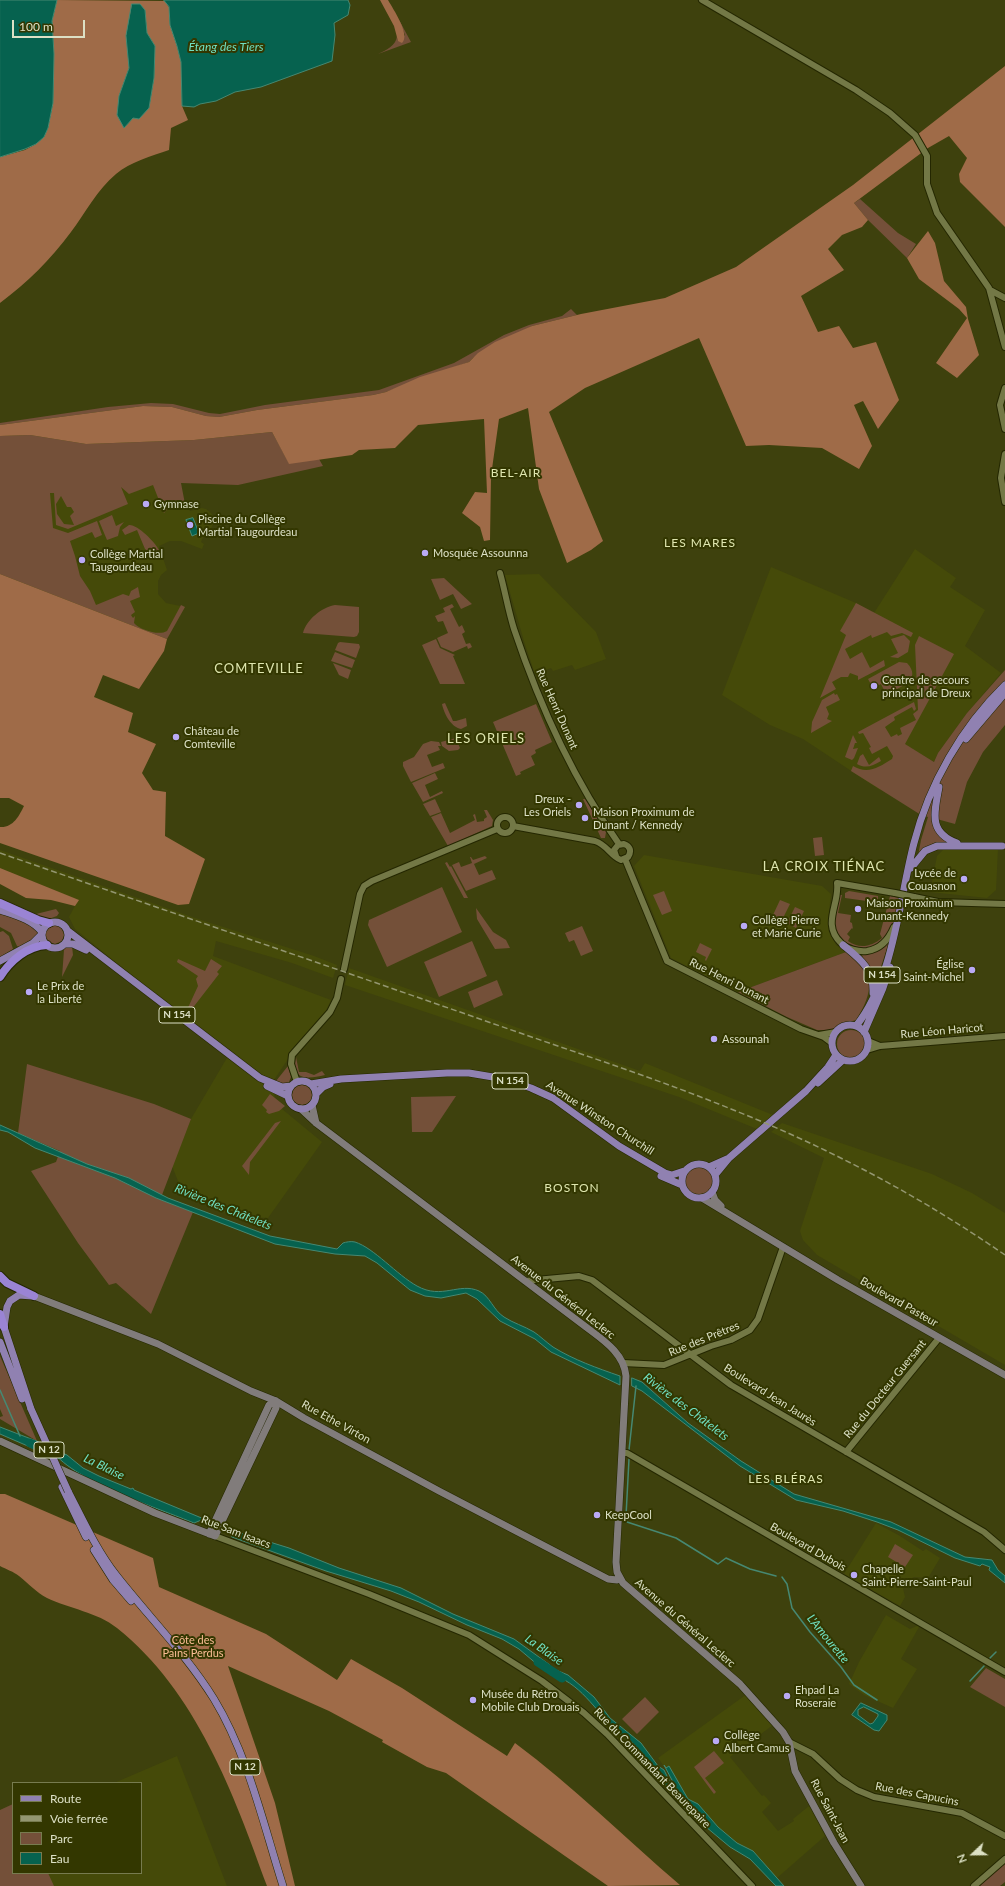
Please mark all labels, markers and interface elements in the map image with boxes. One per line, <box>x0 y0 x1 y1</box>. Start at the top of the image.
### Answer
scale bar <box>14 12 87 38</box>
text: 100 m <box>19 19 53 34</box>
water label: Étang des Tiers <box>188 40 264 54</box>
district label: BEL-AIR <box>491 466 541 480</box>
place label: Gymnase <box>154 497 199 511</box>
marker: Gymnase <box>141 499 151 509</box>
place label: Piscine du Collège Martial Taugourdeau <box>198 512 297 538</box>
marker: Piscine du Collège Martial Taugourdeau <box>185 520 195 530</box>
district label: LES MARES <box>664 536 736 550</box>
place label: Mosquée Assounna <box>433 546 528 560</box>
place label: Collège Martial Taugourdeau <box>90 547 163 573</box>
marker: Mosquée Assounna <box>420 548 430 558</box>
marker: Collège Martial Taugourdeau <box>77 555 87 565</box>
district label: COMTEVILLE <box>214 661 304 677</box>
street label: Rue Henri Dunant <box>533 667 581 751</box>
place label: Centre de secours principal de Dreux <box>882 673 970 699</box>
marker: Centre de secours principal de Dreux <box>869 681 879 691</box>
place label: Château de Comteville <box>184 724 239 750</box>
district label: LES ORIELS <box>447 731 525 747</box>
marker: Château de Comteville <box>171 732 181 742</box>
place label: Dreux - Les Oriels <box>524 792 571 818</box>
marker: Dreux - Les Oriels <box>574 800 584 810</box>
place label: Maison Proximum de Dunant / Kennedy <box>593 805 695 831</box>
marker: Maison Proximum de Dunant / Kennedy <box>580 813 590 823</box>
district label: LA CROIX TIÉNAC <box>763 859 885 875</box>
place label: Lycée de Couasnon <box>908 866 956 892</box>
marker: Lycée de Couasnon <box>959 874 969 884</box>
place label: Maison Proximum Dunant-Kennedy <box>866 896 953 922</box>
marker: Maison Proximum Dunant-Kennedy <box>853 904 863 914</box>
place label: Collège Pierre et Marie Curie <box>752 913 821 939</box>
marker: Collège Pierre et Marie Curie <box>739 921 749 931</box>
street label: Rue Henri Dunant <box>687 955 771 1007</box>
place label: Église Saint-Michel <box>903 957 964 983</box>
marker: Église Saint-Michel <box>967 965 977 975</box>
road number: N 154 <box>864 967 900 983</box>
place label: Le Prix de la Liberté <box>37 979 84 1005</box>
marker: Le Prix de la Liberté <box>24 987 34 997</box>
road number: N 154 <box>159 1007 195 1023</box>
street label: Rue Léon Haricot <box>900 1021 984 1041</box>
place label: Assounah <box>722 1032 769 1046</box>
marker: Assounah <box>709 1034 719 1044</box>
road number: N 154 <box>492 1073 528 1089</box>
street label: Avenue Winston Churchill <box>544 1078 656 1158</box>
water label: Rivière des Châtelets <box>172 1181 274 1233</box>
district label: BOSTON <box>544 1181 600 1195</box>
street label: Avenue du Général Leclerc <box>508 1252 618 1342</box>
street label: Boulevard Pasteur <box>858 1274 940 1330</box>
street label: Rue des Prêtres <box>667 1319 741 1359</box>
street label: Rue du Docteur Guersant <box>841 1337 929 1441</box>
street label: Boulevard Jean Jaurès <box>721 1361 819 1429</box>
water label: Rivière des Châtelets <box>640 1370 732 1444</box>
street label: Rue Ethe Virton <box>299 1398 373 1446</box>
road number: N 12 <box>34 1442 64 1458</box>
water label: La Blaise <box>81 1451 127 1483</box>
district label: LES BLÉRAS <box>748 1472 824 1486</box>
place label: KeepCool <box>605 1508 652 1522</box>
marker: KeepCool <box>592 1510 602 1520</box>
street label: Rue Sam Isaacs <box>199 1513 273 1551</box>
street label: Boulevard Dubois <box>768 1520 848 1574</box>
place label: Chapelle Saint-Pierre-Saint-Paul <box>862 1562 971 1588</box>
marker: Chapelle Saint-Pierre-Saint-Paul <box>849 1570 859 1580</box>
street label: Avenue du Général Leclerc <box>632 1576 738 1670</box>
water label: L'Amourette <box>804 1612 852 1666</box>
water label: La Blaise <box>522 1632 566 1668</box>
park label: Côte des Pains Perdus <box>162 1633 224 1659</box>
place label: Ehpad La Roseraie <box>795 1683 839 1709</box>
place label: Musée du Rétro Mobile Club Drouais <box>481 1687 580 1713</box>
marker: Ehpad La Roseraie <box>782 1691 792 1701</box>
marker: Musée du Rétro Mobile Club Drouais <box>468 1695 478 1705</box>
street label: Rue du Commandant Beaurepaire <box>591 1705 713 1831</box>
place label: Collège Albert Camus <box>724 1728 790 1754</box>
marker: Collège Albert Camus <box>711 1736 721 1746</box>
road number: N 12 <box>230 1759 260 1775</box>
street label: Rue Saint-Jean <box>808 1777 852 1845</box>
street label: Rue des Capucins <box>874 1779 960 1809</box>
legend <box>12 1782 142 1874</box>
text: Route <box>50 1791 81 1806</box>
text: Voie ferrée <box>50 1811 108 1826</box>
text: Parc <box>50 1831 73 1846</box>
north arrow <box>953 1834 993 1874</box>
text: Eau <box>50 1851 70 1866</box>
text: N <box>954 1852 969 1865</box>

